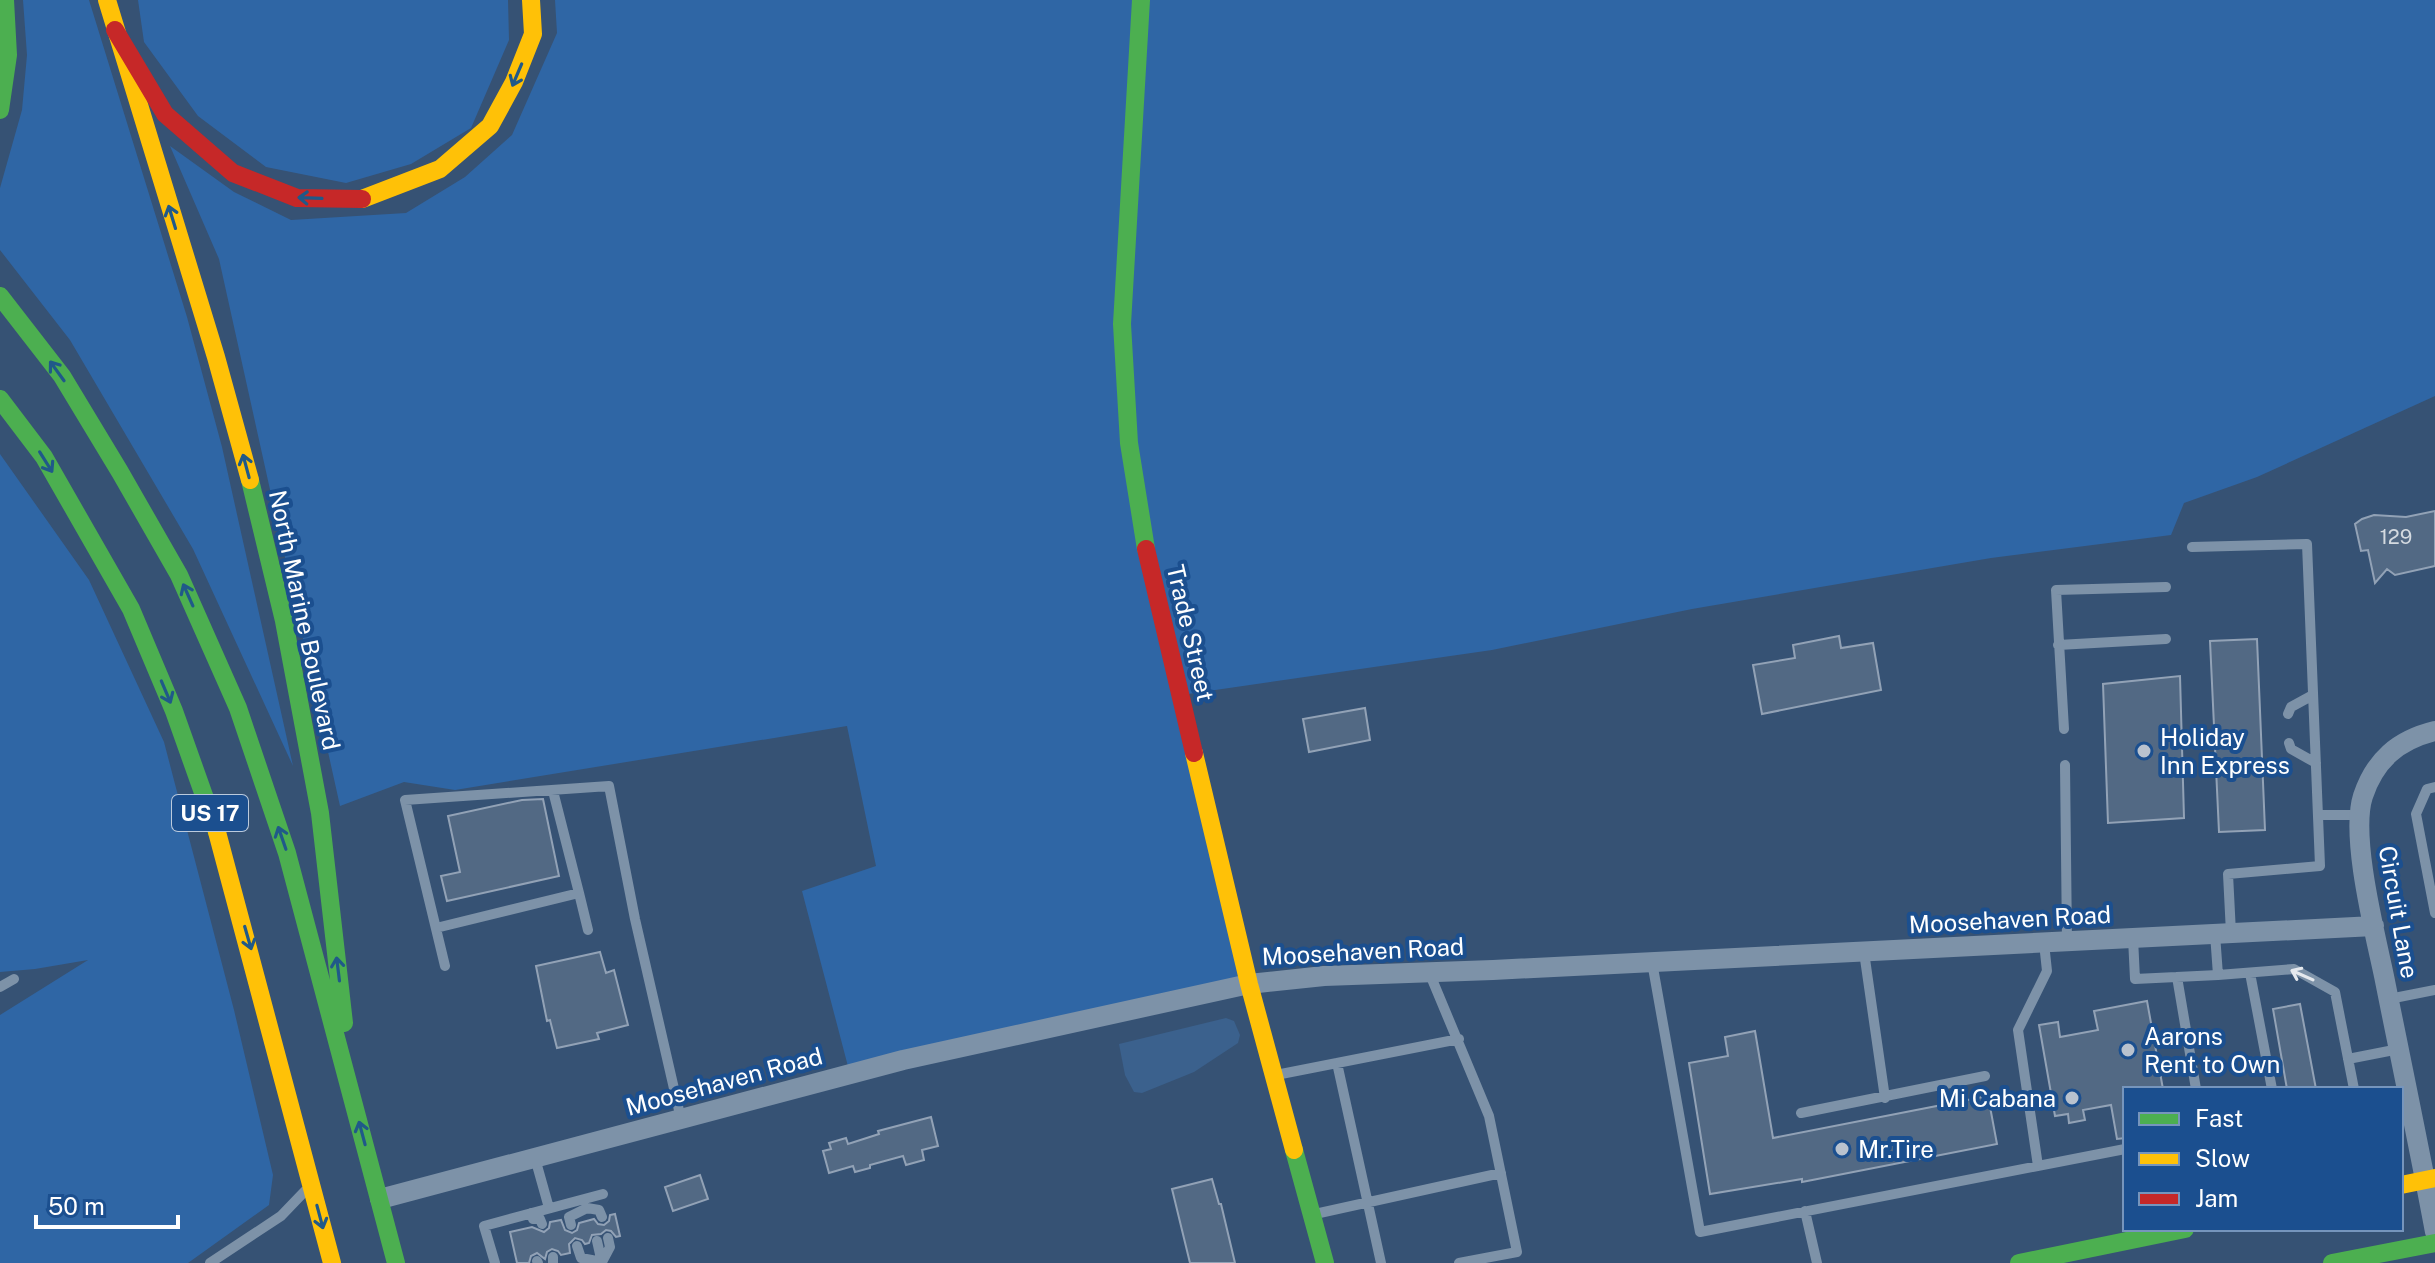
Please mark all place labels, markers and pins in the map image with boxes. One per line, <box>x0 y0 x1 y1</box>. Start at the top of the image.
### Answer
place label: Holiday Inn Express <box>2160 723 2290 779</box>
marker: Holiday Inn Express <box>2135 742 2153 760</box>
place label: Aarons Rent to Own <box>2144 1022 2280 1078</box>
marker: Aarons Rent to Own <box>2119 1041 2137 1059</box>
place label: Mi Cabana <box>1939 1084 2056 1112</box>
marker: Mi Cabana <box>2063 1089 2081 1107</box>
place label: Mr.Tire <box>1858 1135 1934 1163</box>
marker: Mr.Tire <box>1833 1140 1851 1158</box>

